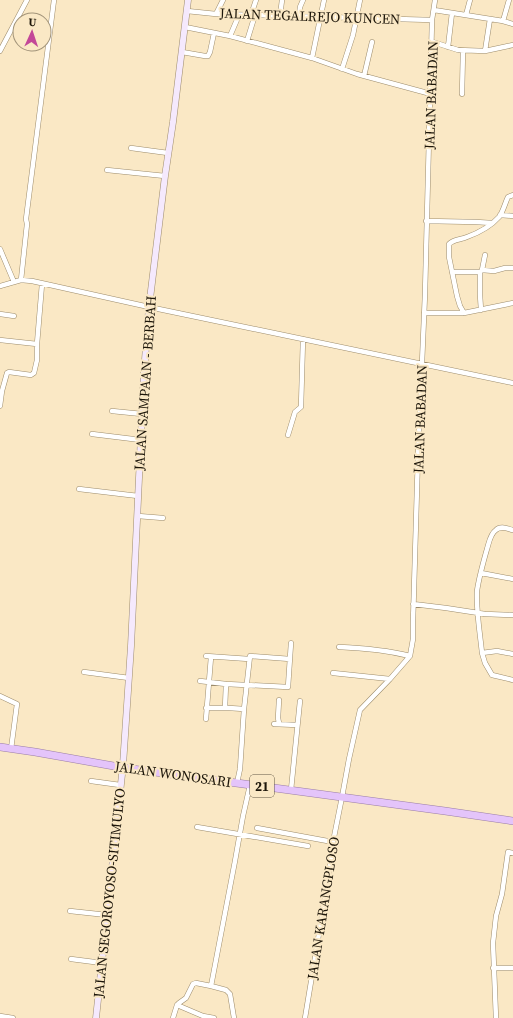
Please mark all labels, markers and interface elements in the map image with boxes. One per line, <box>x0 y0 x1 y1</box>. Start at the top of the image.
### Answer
street label: JALAN TEGALREJO KUNCEN <box>218 3 401 29</box>
north arrow <box>12 12 52 52</box>
text: U <box>28 15 37 30</box>
street label: JALAN BABADAN <box>419 40 443 151</box>
street label: JALAN SAMPAAN - BERBAH <box>129 295 161 472</box>
street label: JALAN BABADAN <box>408 364 432 475</box>
street label: JALAN WONOSARI <box>113 756 232 792</box>
road number: 21 <box>250 775 274 797</box>
street label: JALAN SEGOROYOSO-SITIMULYO <box>88 787 130 1000</box>
street label: JALAN KARANGPLOSO <box>302 835 344 982</box>

